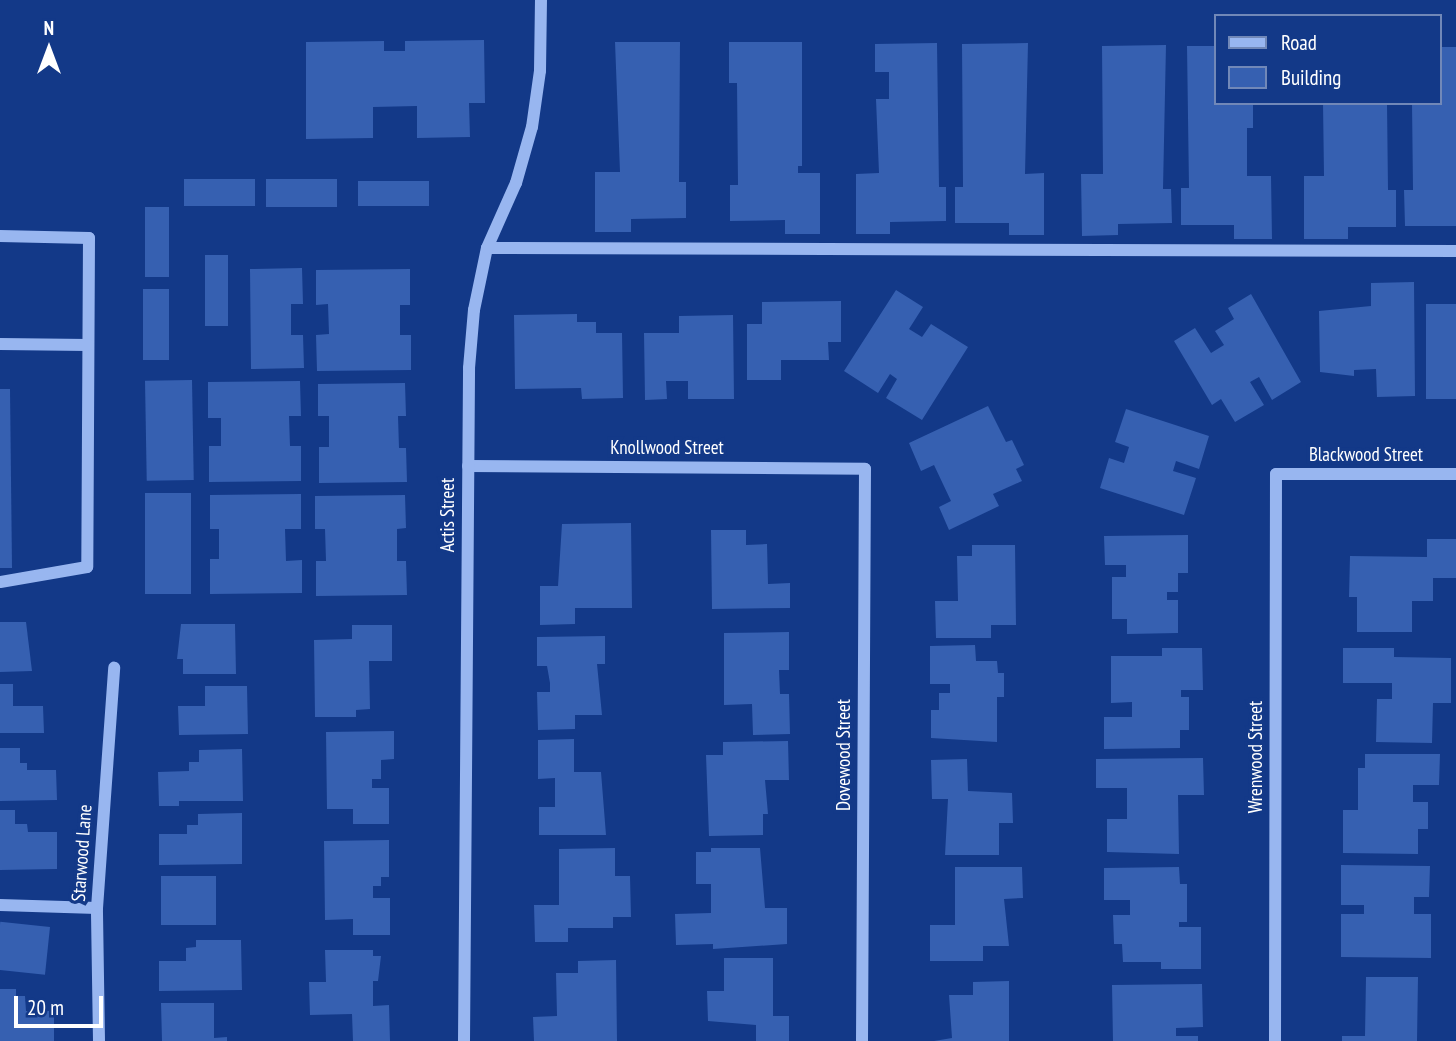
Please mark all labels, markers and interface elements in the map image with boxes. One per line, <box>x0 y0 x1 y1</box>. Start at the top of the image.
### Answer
north arrow <box>14 14 84 84</box>
legend <box>1214 14 1442 105</box>
text: N <box>44 16 54 40</box>
text: Road <box>1281 29 1317 56</box>
text: Building <box>1281 64 1341 91</box>
street label: Knollwood Street <box>610 437 724 459</box>
street label: Blackwood Street <box>1309 444 1423 466</box>
street label: Actis Street <box>437 478 459 552</box>
street label: Dovewood Street <box>833 699 855 811</box>
street label: Wrenwood Street <box>1245 701 1267 813</box>
street label: Starwood Lane <box>67 804 97 902</box>
scale bar <box>18 982 107 1026</box>
text: 20 m <box>27 994 64 1021</box>

